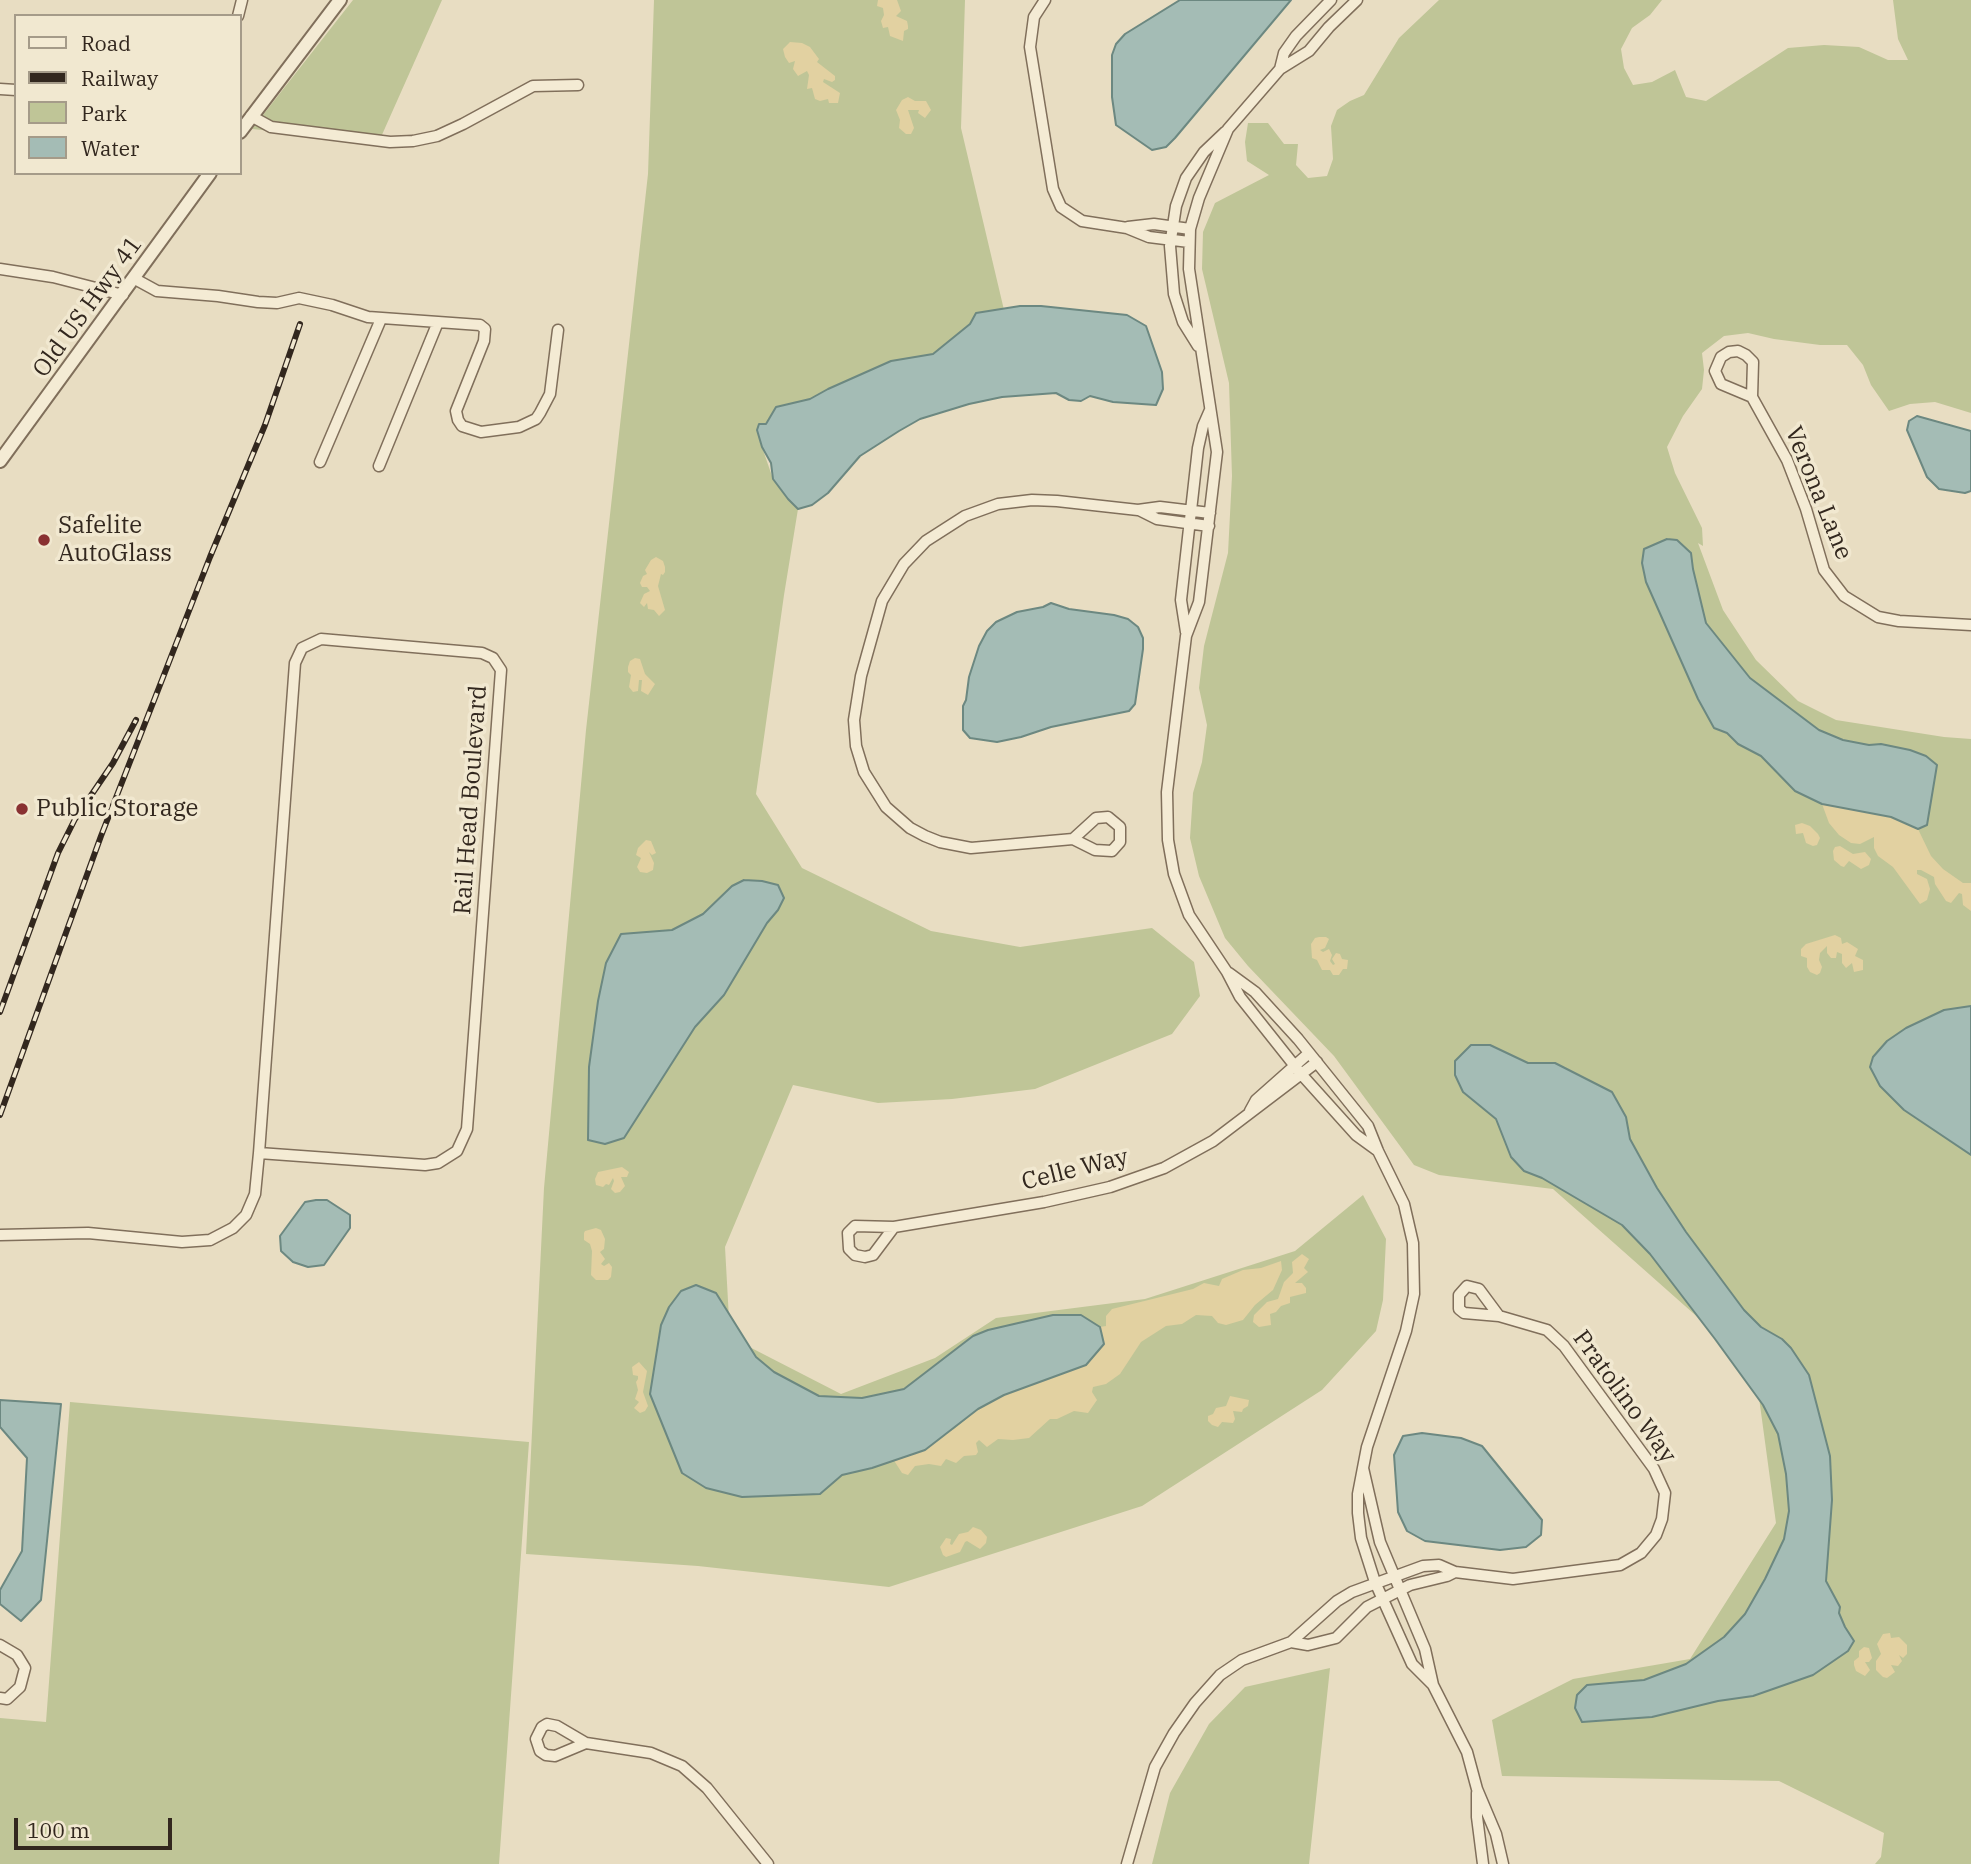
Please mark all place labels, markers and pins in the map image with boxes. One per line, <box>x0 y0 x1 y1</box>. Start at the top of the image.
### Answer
place label: Safelite AutoGlass <box>58 512 172 568</box>
marker: Safelite AutoGlass <box>36 532 52 548</box>
place label: Public Storage <box>36 795 198 823</box>
marker: Public Storage <box>14 801 30 817</box>

